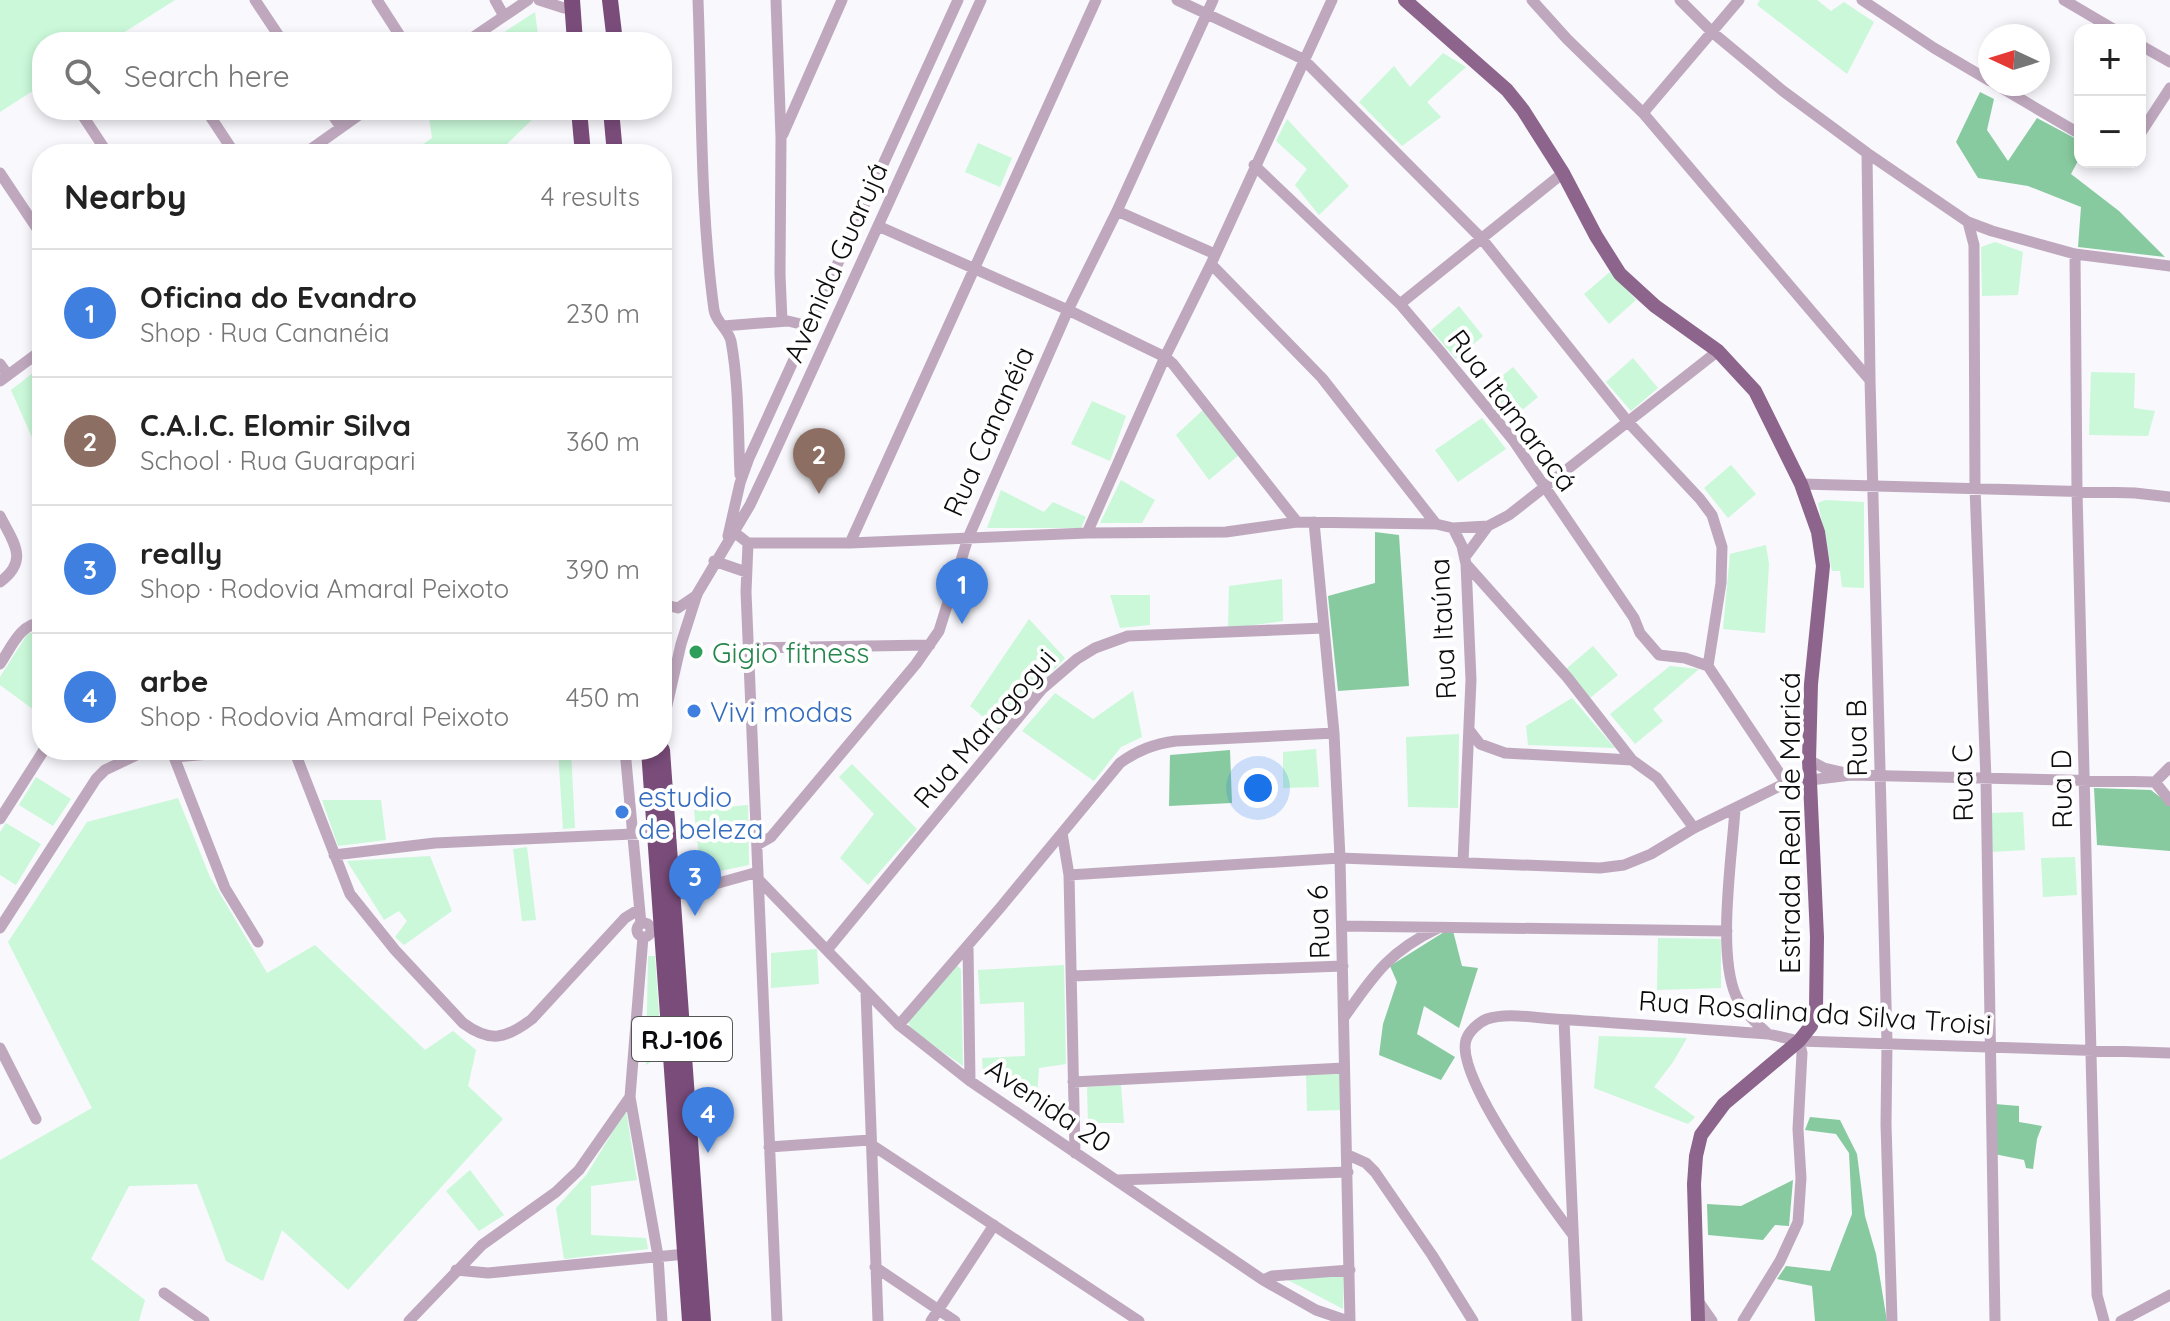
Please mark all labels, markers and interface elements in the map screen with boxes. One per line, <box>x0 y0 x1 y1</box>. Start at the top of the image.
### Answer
north arrow <box>1978 24 2050 96</box>
map controls <box>2074 24 2146 168</box>
button: + <box>2074 24 2146 96</box>
search box <box>32 32 672 120</box>
icon: search <box>60 54 104 98</box>
text: Search here <box>124 57 290 95</box>
button: − <box>2074 96 2146 168</box>
street label: Avenida Guarujá <box>775 157 895 367</box>
text: Nearby <box>64 175 187 218</box>
text: 4 results <box>541 180 640 213</box>
text: Oficina do Evandro <box>140 278 417 316</box>
text: 1 <box>85 297 95 330</box>
text: 230 m <box>566 297 640 330</box>
text: Shop · Rua Cananéia <box>140 316 389 349</box>
street label: Rua Itamaracá <box>1441 322 1585 498</box>
street label: Rua Cananéia <box>935 341 1041 521</box>
text: C.A.I.C. Elomir Silva <box>140 406 411 444</box>
text: 2 <box>83 425 97 458</box>
text: 360 m <box>566 425 640 458</box>
pin: 2 <box>793 428 845 494</box>
text: School · Rua Guarapari <box>140 444 415 477</box>
text: really <box>140 534 222 572</box>
text: 3 <box>83 553 97 586</box>
text: 390 m <box>566 553 640 586</box>
pin: 1 <box>936 558 988 624</box>
street label: Rua Itaúna <box>1421 558 1463 700</box>
text: Shop · Rodovia Amaral Peixoto <box>140 572 509 605</box>
place label: Gigio fitness <box>712 635 869 670</box>
street label: Rua Maragogui <box>905 641 1063 815</box>
marker: Gigio fitness <box>687 643 705 661</box>
text: arbe <box>140 662 208 700</box>
street label: Estrada Real de Maricá <box>1772 672 1807 974</box>
text: 4 <box>82 681 98 714</box>
text: 450 m <box>566 681 640 714</box>
place label: Vivi modas <box>710 694 853 729</box>
street label: Rua B <box>1838 699 1874 777</box>
text: Shop · Rodovia Amaral Peixoto <box>140 700 509 733</box>
marker: Vivi modas <box>685 702 703 720</box>
street label: Rua C <box>1944 744 1980 822</box>
street label: Rua D <box>2043 749 2079 829</box>
your location <box>1238 768 1278 808</box>
place label: estudio de beleza <box>638 779 764 846</box>
marker: estudio de beleza <box>613 803 631 821</box>
pin: 3 <box>669 850 721 916</box>
street label: Rua 6 <box>1299 884 1337 960</box>
street label: Rua Rosalina da Silva Troisi <box>1637 982 1993 1042</box>
road number: RJ-106 <box>632 1017 732 1061</box>
street label: Avenida 20 <box>980 1050 1118 1160</box>
pin: 4 <box>682 1087 734 1153</box>

